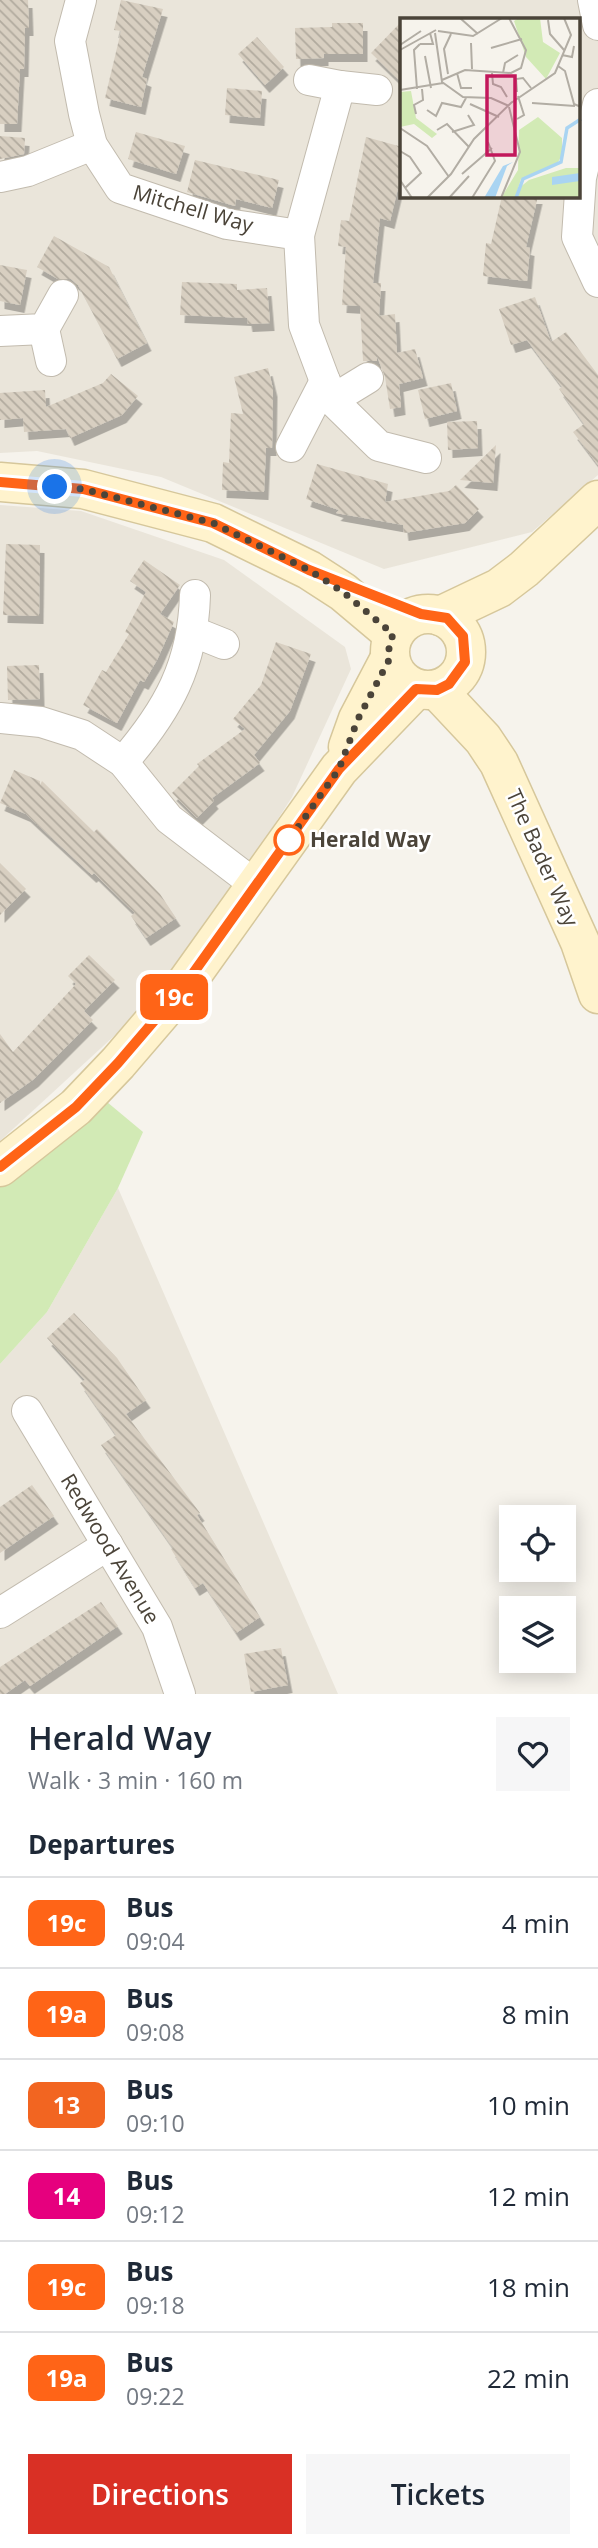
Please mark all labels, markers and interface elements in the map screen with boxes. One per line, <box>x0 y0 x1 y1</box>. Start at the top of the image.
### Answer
inset map <box>400 18 580 198</box>
street label: Mitchell Way <box>130 177 257 239</box>
your location <box>37 469 72 504</box>
street label: The Bader Way <box>500 785 586 931</box>
marker: Herald Way <box>274 825 304 855</box>
place label: Herald Way <box>310 825 431 853</box>
line badge: 19c <box>134 974 214 1020</box>
text: 19c <box>154 980 194 1013</box>
street label: Redwood Avenue <box>55 1468 167 1629</box>
map controls <box>499 1505 576 1673</box>
button: locate <box>499 1505 576 1582</box>
button: layers <box>499 1596 576 1673</box>
text: Herald Way <box>28 1715 212 1760</box>
button: heart <box>496 1717 570 1791</box>
text: Walk · 3 min · 160 m <box>28 1764 243 1796</box>
text: Departures <box>28 1826 175 1862</box>
text: Bus <box>126 1889 173 1925</box>
text: 4 min <box>502 1905 570 1941</box>
text: 19c <box>47 1906 86 1939</box>
text: 09:04 <box>126 1925 185 1957</box>
text: Bus <box>126 1980 173 2016</box>
text: 8 min <box>502 1996 570 2032</box>
text: 19a <box>46 1997 87 2030</box>
text: 09:08 <box>126 2016 185 2048</box>
text: Bus <box>126 2071 173 2107</box>
text: 10 min <box>487 2087 570 2123</box>
text: 13 <box>53 2088 80 2121</box>
text: 09:10 <box>126 2107 185 2139</box>
text: Bus <box>126 2162 173 2198</box>
text: 12 min <box>487 2178 570 2214</box>
text: 14 <box>53 2179 80 2212</box>
text: 09:12 <box>126 2198 185 2230</box>
text: Bus <box>126 2253 173 2289</box>
text: 18 min <box>487 2269 570 2305</box>
text: 19c <box>47 2270 86 2303</box>
text: 09:18 <box>126 2289 185 2321</box>
text: Bus <box>126 2344 173 2380</box>
text: 22 min <box>487 2360 570 2396</box>
text: 19a <box>46 2361 87 2394</box>
text: 09:22 <box>126 2380 185 2412</box>
button: Directions <box>28 2454 292 2534</box>
button: Tickets <box>306 2454 570 2534</box>

